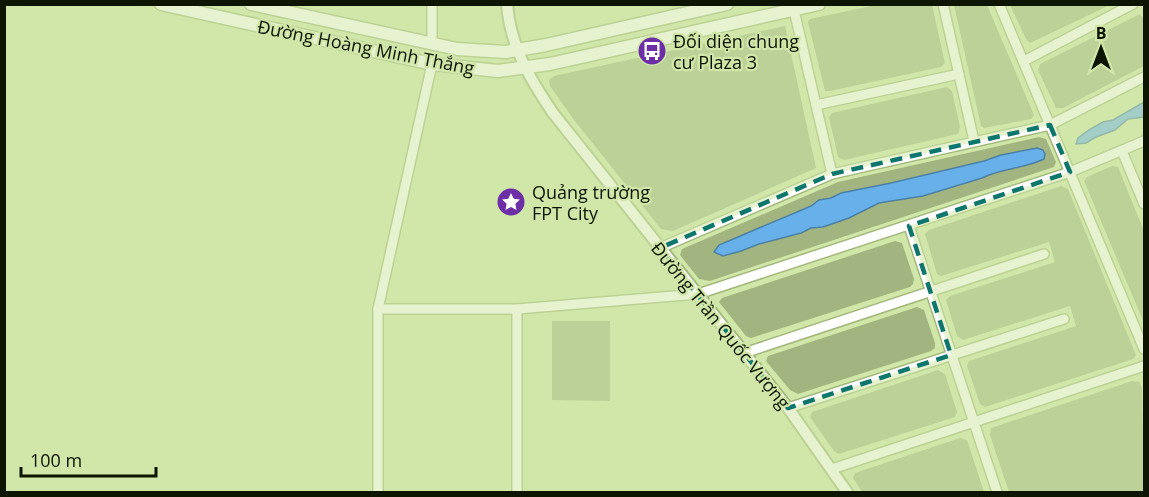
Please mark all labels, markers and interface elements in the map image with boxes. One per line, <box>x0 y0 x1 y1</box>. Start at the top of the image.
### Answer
street label: Đường Hoàng Minh Thắng <box>256 14 477 80</box>
north arrow <box>1071 18 1131 78</box>
text: B <box>1096 22 1106 44</box>
place label: Đối diện chung cư Plaza 3 <box>673 29 799 74</box>
bus stop icon: Đối diện chung cư Plaza 3 <box>636 35 668 67</box>
place label: Quảng trường FPT City <box>532 180 650 225</box>
place icon: Quảng trường FPT City <box>495 186 527 218</box>
street label: Đường Trần Quốc Vượng <box>646 237 796 414</box>
scale bar <box>21 440 156 478</box>
text: 100 m <box>30 448 82 472</box>

